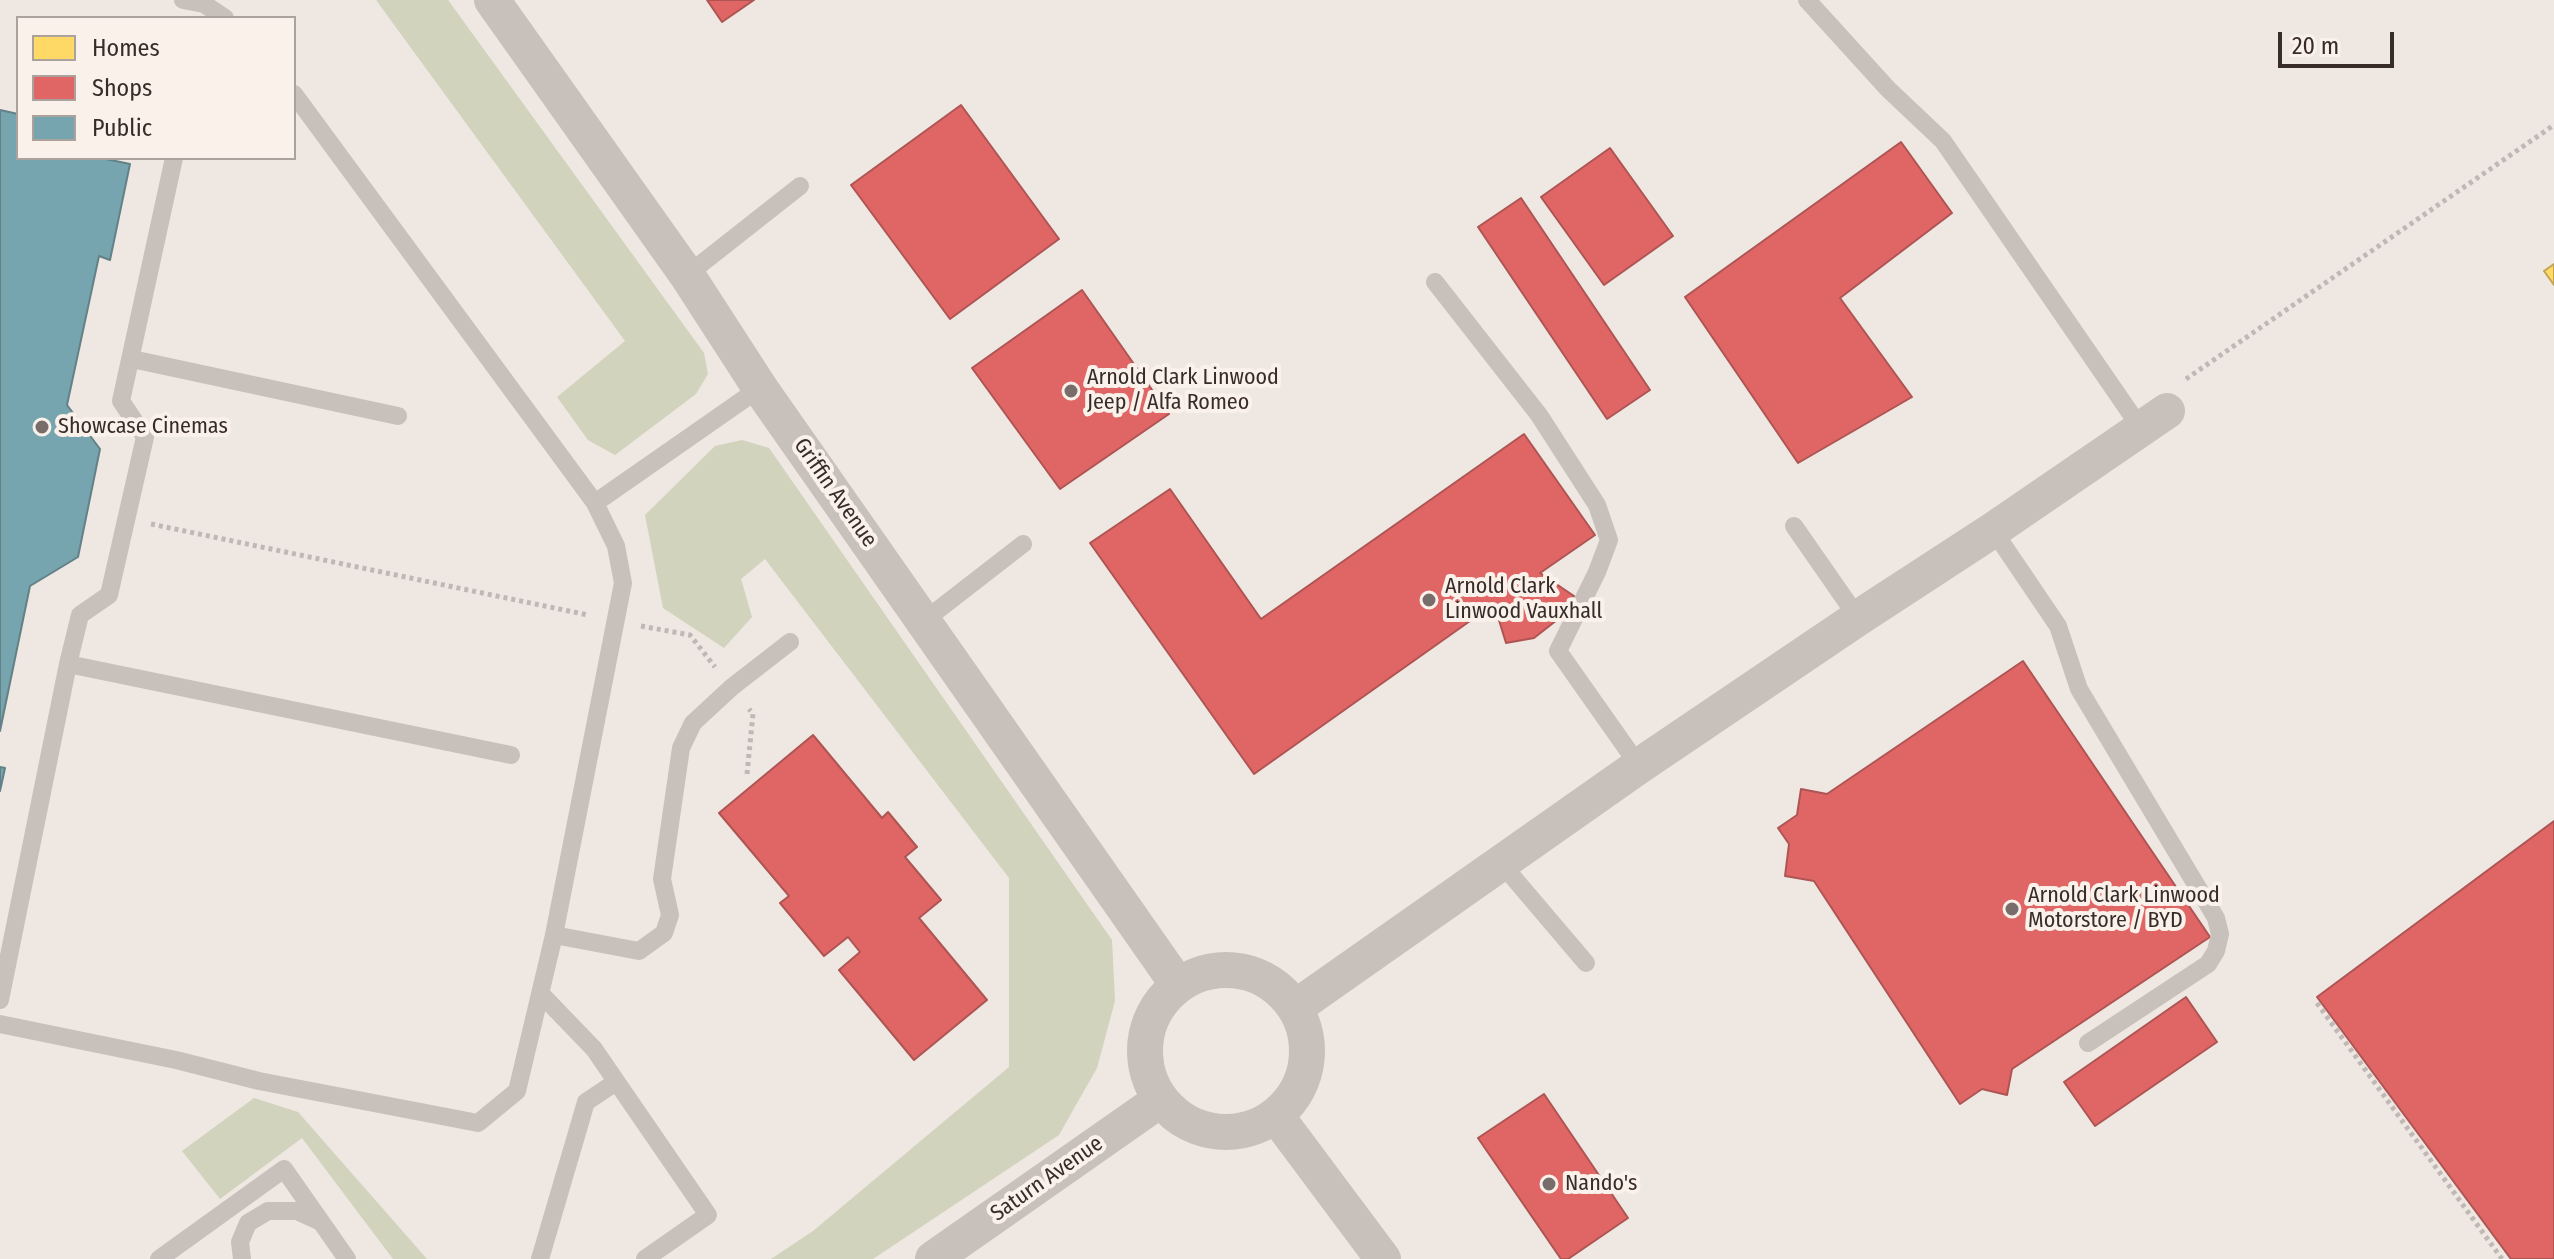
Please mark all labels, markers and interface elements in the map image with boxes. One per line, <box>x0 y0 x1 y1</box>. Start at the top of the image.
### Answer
legend <box>16 16 296 160</box>
scale bar <box>2282 16 2398 66</box>
text: 20 m <box>2292 32 2339 60</box>
text: Homes <box>92 34 160 62</box>
text: Shops <box>92 74 152 102</box>
text: Public <box>92 114 152 142</box>
place label: Arnold Clark Linwood Jeep / Alfa Romeo <box>1087 365 1279 416</box>
marker: Arnold Clark Linwood Jeep / Alfa Romeo <box>1062 382 1080 400</box>
place label: Showcase Cinemas <box>58 414 228 440</box>
marker: Showcase Cinemas <box>33 418 51 436</box>
street label: Griffin Avenue <box>788 433 882 553</box>
place label: Arnold Clark Linwood Vauxhall <box>1445 574 1602 626</box>
marker: Arnold Clark Linwood Vauxhall <box>1420 591 1438 609</box>
place label: Arnold Clark Linwood Motorstore / BYD <box>2028 883 2220 934</box>
marker: Arnold Clark Linwood Motorstore / BYD <box>2003 900 2021 918</box>
street label: Saturn Avenue <box>986 1131 1108 1227</box>
place label: Nando's <box>1565 1171 1637 1197</box>
marker: Nando's <box>1540 1175 1558 1193</box>

